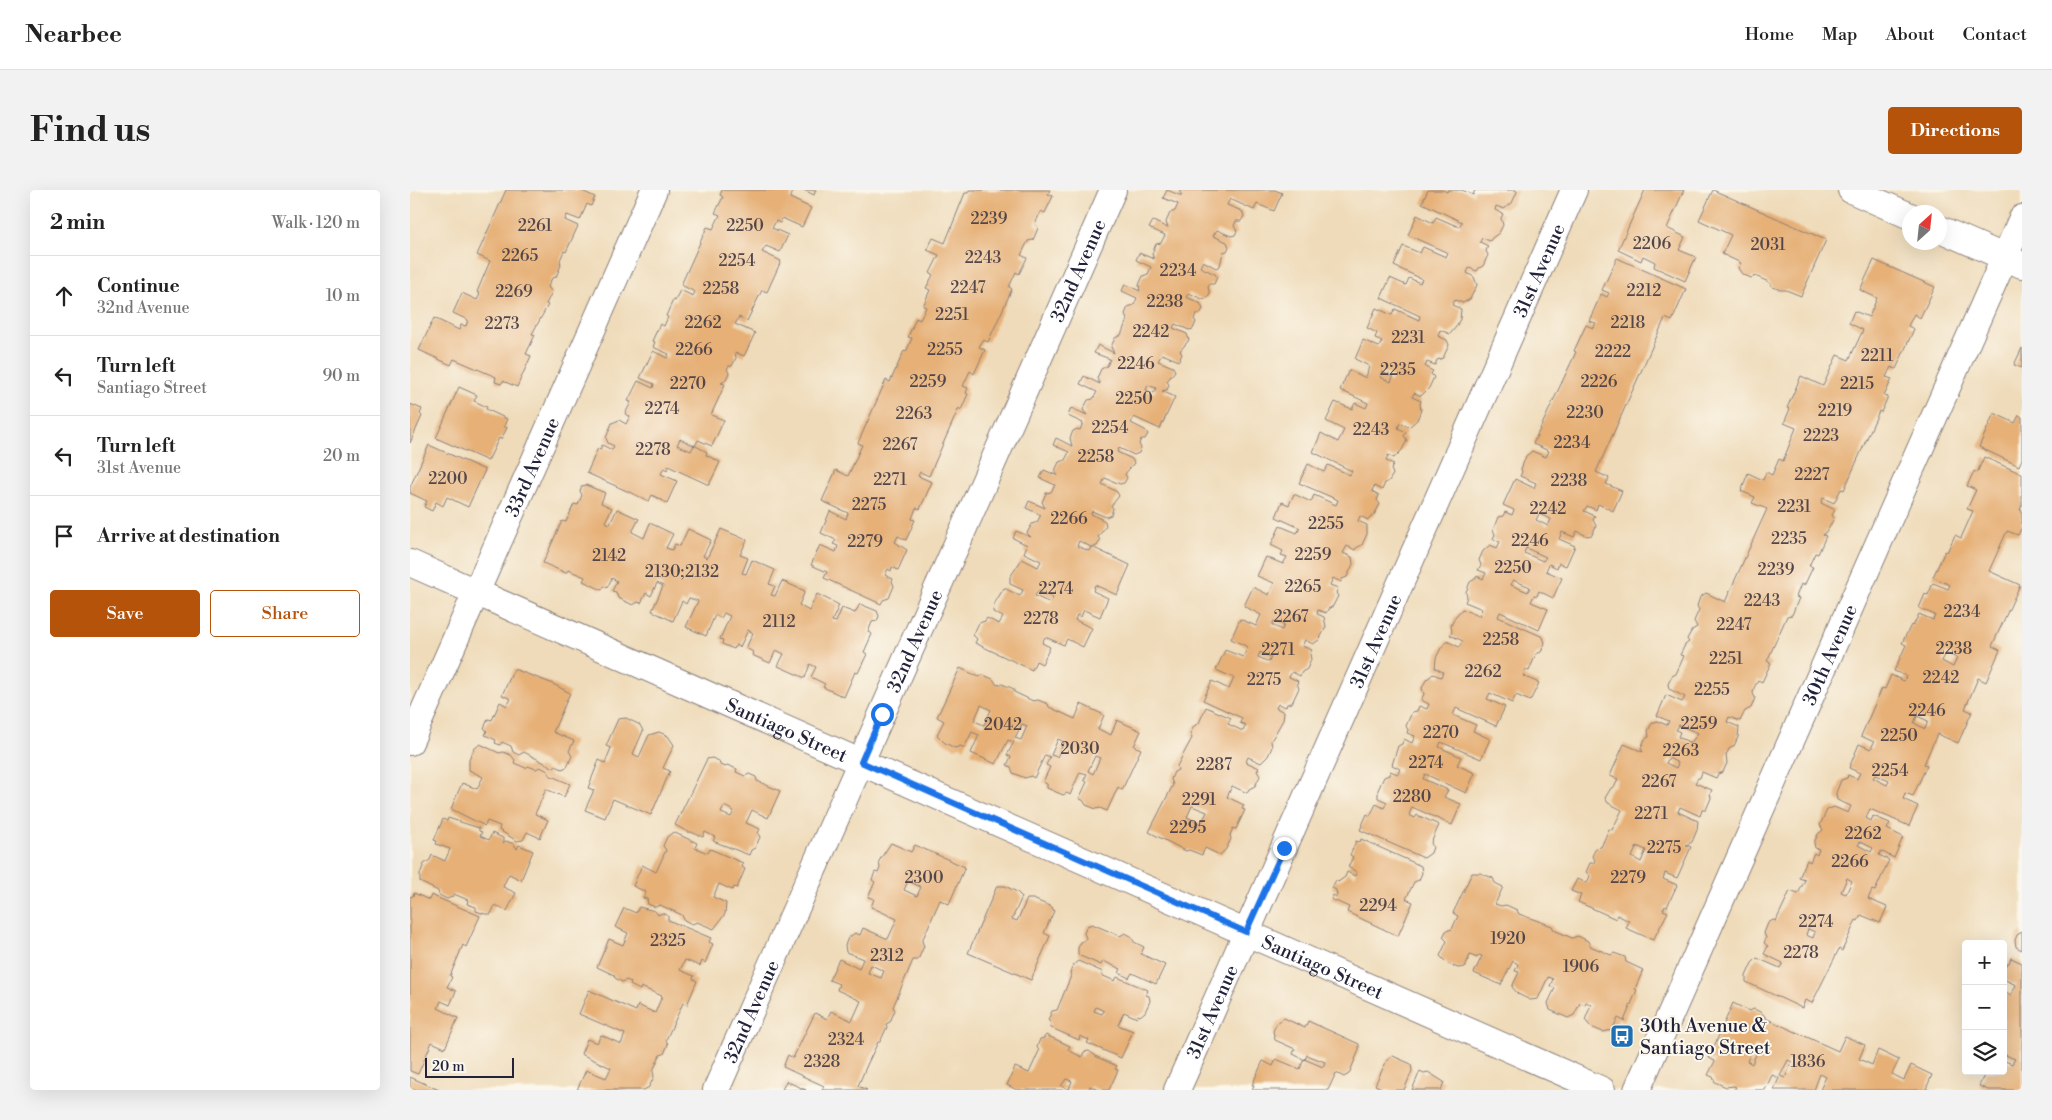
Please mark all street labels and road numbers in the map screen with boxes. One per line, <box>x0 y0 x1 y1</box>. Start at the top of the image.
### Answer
street label: 32nd Avenue <box>1045 215 1112 326</box>
street label: 31st Avenue <box>1508 220 1571 321</box>
street label: 33rd Avenue <box>500 414 565 521</box>
street label: 32nd Avenue <box>882 586 948 696</box>
street label: 31st Avenue <box>1345 591 1407 692</box>
street label: 30th Avenue <box>1797 601 1863 709</box>
street label: Santiago Street <box>722 693 851 768</box>
street label: Santiago Street <box>1258 930 1387 1005</box>
street label: 32nd Avenue <box>718 957 785 1067</box>
street label: 31st Avenue <box>1181 961 1244 1062</box>

